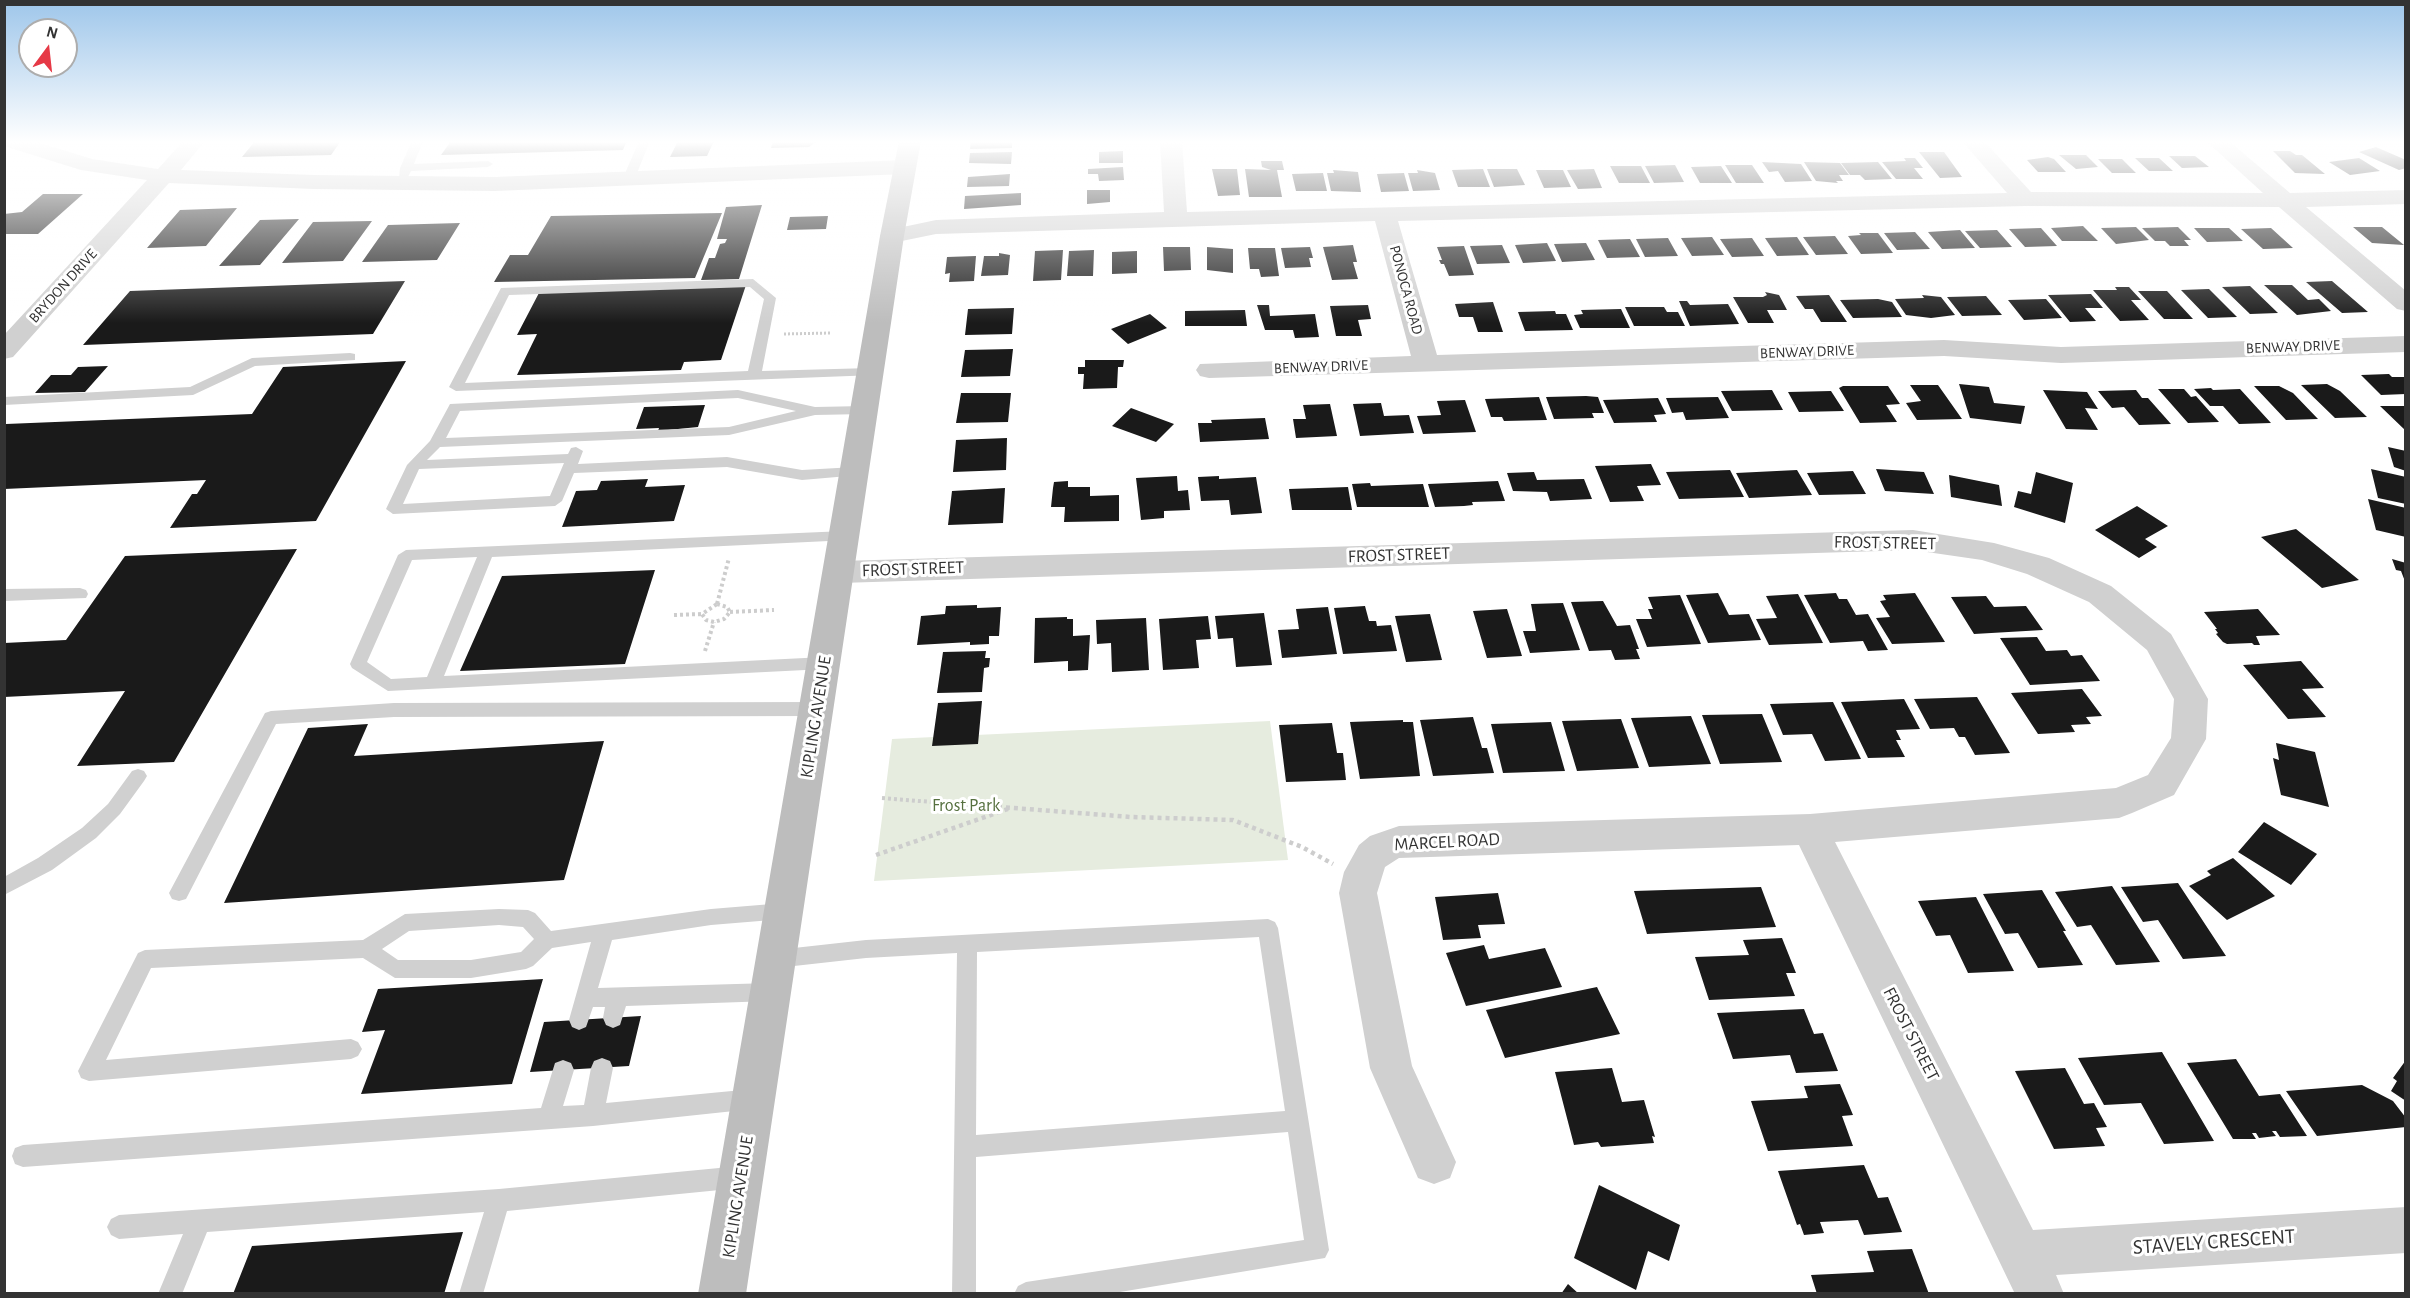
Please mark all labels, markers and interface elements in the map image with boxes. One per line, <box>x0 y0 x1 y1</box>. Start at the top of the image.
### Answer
north arrow <box>18 18 78 78</box>
text: N <box>45 23 60 42</box>
street label: PONOCA ROAD <box>1385 243 1427 337</box>
street label: BRYDON DRIVE <box>25 245 101 327</box>
street label: BENWAY DRIVE <box>2246 336 2340 358</box>
street label: BENWAY DRIVE <box>1760 341 1854 363</box>
street label: BENWAY DRIVE <box>1274 356 1368 378</box>
street label: FROST STREET <box>1834 531 1936 555</box>
street label: FROST STREET <box>1348 542 1450 568</box>
street label: FROST STREET <box>862 556 964 582</box>
street label: KIPLING AVENUE <box>796 654 836 780</box>
park label: Frost Park <box>932 795 1000 817</box>
street label: MARCEL ROAD <box>1394 828 1500 856</box>
street label: FROST STREET <box>1878 984 1944 1084</box>
street label: KIPLING AVENUE <box>718 1134 758 1260</box>
street label: STAVELY CRESCENT <box>2132 1224 2296 1260</box>

